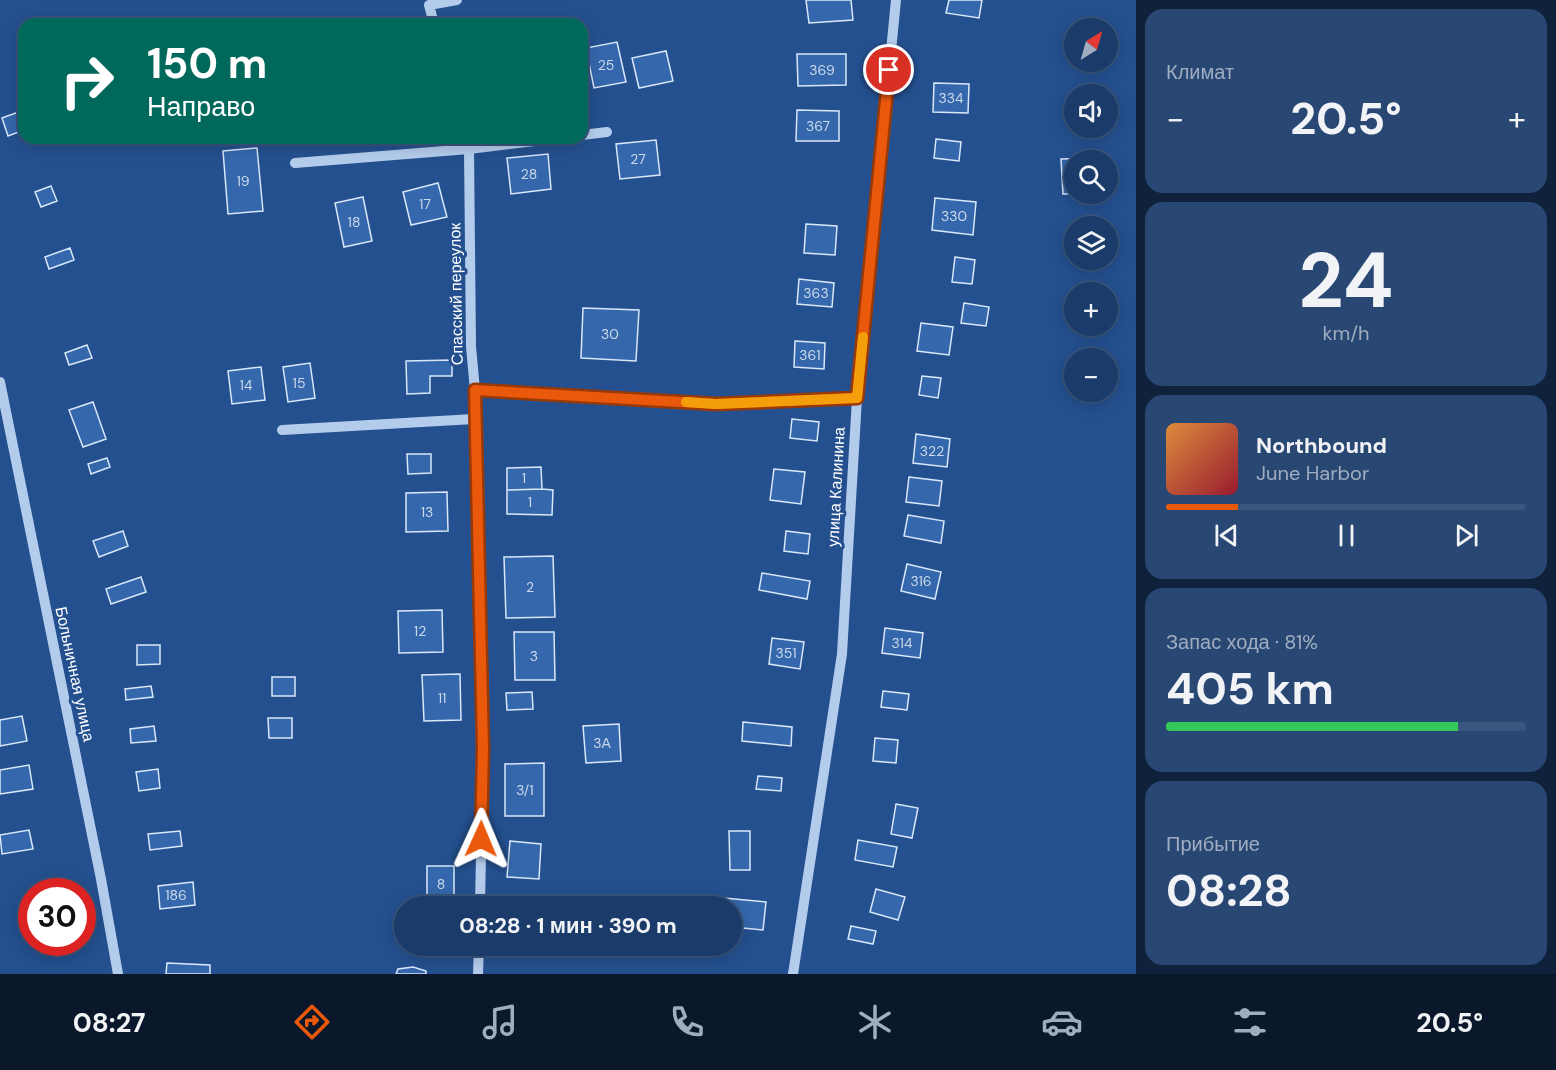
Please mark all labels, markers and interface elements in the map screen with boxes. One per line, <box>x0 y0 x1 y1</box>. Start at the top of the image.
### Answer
north arrow <box>1064 18 1118 72</box>
map controls <box>1064 18 1118 402</box>
text: 150 m <box>147 36 267 91</box>
icon: right <box>48 42 126 120</box>
pin <box>863 44 914 95</box>
icon: arrive <box>872 53 905 86</box>
house number: 25 <box>598 56 614 74</box>
text: Климат <box>1166 59 1234 85</box>
house number: 369 <box>809 61 835 79</box>
button: sound <box>1064 84 1118 138</box>
text: Направо <box>147 89 255 124</box>
house number: 334 <box>938 89 964 107</box>
text: 20.5° <box>1290 89 1402 148</box>
text: − <box>1166 97 1184 140</box>
text: + <box>1508 97 1526 140</box>
house number: 367 <box>806 117 830 135</box>
house number: 27 <box>630 150 646 168</box>
button: search <box>1064 150 1118 204</box>
house number: 28 <box>521 165 537 183</box>
house number: 19 <box>236 172 250 190</box>
house number: 17 <box>419 195 431 213</box>
house number: 330 <box>941 207 967 225</box>
house number: 18 <box>348 213 360 231</box>
button: layers <box>1064 216 1118 270</box>
street label: Спасский переулок <box>444 222 468 365</box>
text: 24 <box>1298 230 1394 331</box>
button: + <box>1064 282 1118 336</box>
house number: 363 <box>803 284 829 302</box>
text: km/h <box>1322 320 1370 346</box>
house number: 30 <box>601 325 619 343</box>
house number: 361 <box>799 346 821 364</box>
button: − <box>1064 348 1118 402</box>
house number: 15 <box>293 374 305 392</box>
house number: 14 <box>240 376 253 394</box>
street label: улица Калинина <box>822 426 850 548</box>
text: Northbound <box>1256 431 1387 460</box>
house number: 322 <box>920 442 944 460</box>
text: June Harbor <box>1256 460 1369 486</box>
house number: 1 <box>522 469 526 487</box>
house number: 1 <box>528 493 532 511</box>
house number: 13 <box>421 503 433 521</box>
icon: previous <box>1210 519 1243 552</box>
icon: pause <box>1330 519 1363 552</box>
icon: next <box>1450 519 1483 552</box>
house number: 316 <box>910 572 932 590</box>
house number: 2 <box>526 578 534 596</box>
street label: Больничная улица <box>50 605 100 744</box>
house number: 12 <box>414 622 426 640</box>
text: Запас хода · 81% <box>1166 629 1318 655</box>
house number: 314 <box>892 634 913 652</box>
house number: 351 <box>775 644 797 662</box>
house number: 3 <box>530 647 538 665</box>
text: 405 km <box>1166 659 1334 718</box>
house number: 11 <box>438 689 446 707</box>
house number: 3А <box>593 734 611 752</box>
house number: 3/1 <box>516 781 534 799</box>
position arrow <box>449 807 513 871</box>
text: Прибытие <box>1166 831 1260 857</box>
text: 08:28 <box>1166 861 1292 920</box>
house number: 8 <box>437 875 445 893</box>
speed limit sign: 30 <box>18 878 96 956</box>
house number: 186 <box>165 886 187 904</box>
text: 08:28 · 1 мин · 390 m <box>459 911 677 940</box>
icon: directions <box>291 1001 333 1043</box>
icon: music <box>479 1001 521 1043</box>
icon: phone <box>666 1001 708 1043</box>
icon: climate <box>854 1001 896 1043</box>
icon: car <box>1041 1001 1083 1043</box>
icon: filters <box>1229 1001 1271 1043</box>
text: 08:27 <box>73 1005 146 1040</box>
text: 20.5° <box>1416 1005 1483 1040</box>

